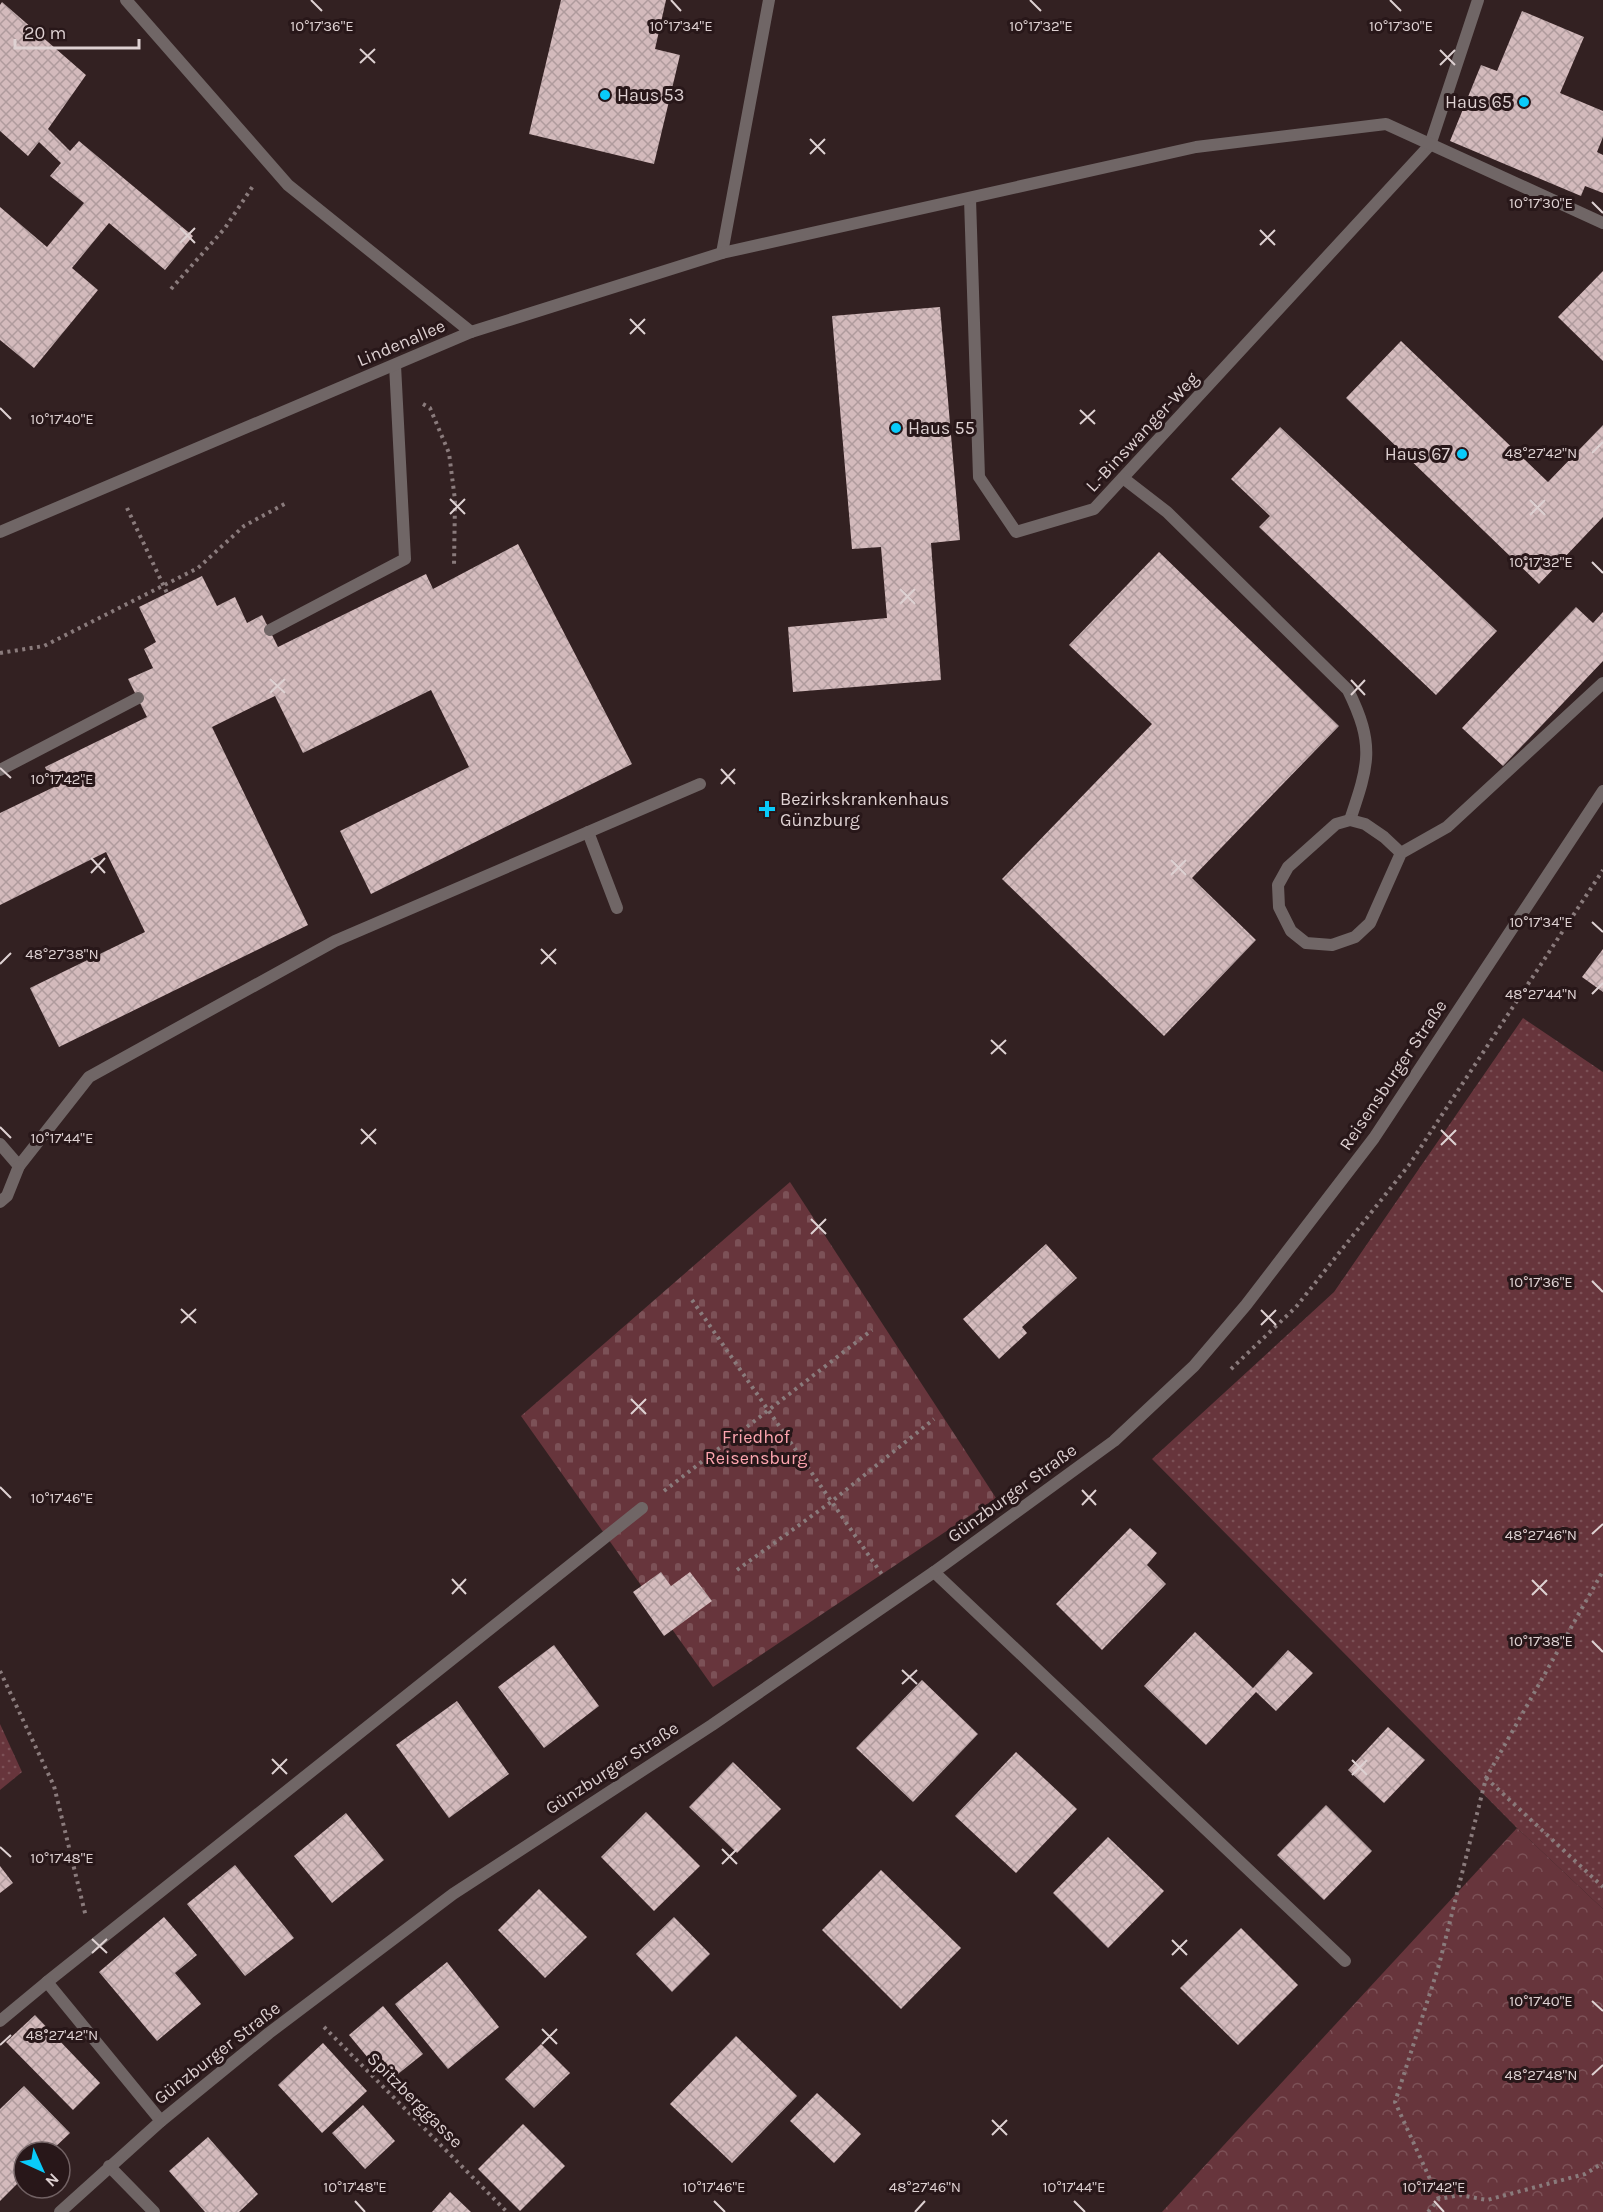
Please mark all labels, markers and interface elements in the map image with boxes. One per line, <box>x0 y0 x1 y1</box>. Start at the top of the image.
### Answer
scale bar <box>15 12 140 50</box>
text: 10°17'36"E <box>290 17 354 35</box>
text: 10°17'34"E <box>649 17 713 35</box>
text: 10°17'32"E <box>1009 17 1073 35</box>
text: 10°17'30"E <box>1369 17 1433 35</box>
text: 20 m <box>24 22 66 44</box>
place label: Haus 53 <box>617 84 684 106</box>
marker: Haus 53 <box>598 88 612 102</box>
place label: Haus 65 <box>1445 91 1512 113</box>
marker: Haus 65 <box>1517 95 1531 109</box>
text: 10°17'30"E <box>1509 194 1573 212</box>
street label: Lindenallee <box>353 315 449 371</box>
street label: L.-Binswanger-Weg <box>1081 368 1203 496</box>
text: 10°17'40"E <box>30 410 94 428</box>
place label: Haus 55 <box>908 417 975 439</box>
marker: Haus 55 <box>889 421 903 435</box>
place label: Haus 67 <box>1385 443 1451 465</box>
text: 48°27'42"N <box>1505 444 1577 462</box>
marker: Haus 67 <box>1455 447 1469 461</box>
text: 10°17'32"E <box>1509 553 1573 571</box>
text: 10°17'42"E <box>30 770 94 788</box>
place label: Bezirkskrankenhaus Günzburg <box>780 788 949 831</box>
marker: Bezirkskrankenhaus Günzburg <box>758 800 776 818</box>
text: 10°17'34"E <box>1509 913 1573 931</box>
text: 48°27'38"N <box>25 945 99 963</box>
text: 48°27'44"N <box>1505 985 1577 1003</box>
street label: Reisensburger Straße <box>1334 995 1452 1155</box>
text: 10°17'44"E <box>31 1129 93 1147</box>
text: 10°17'36"E <box>1509 1273 1573 1291</box>
park label: Friedhof Reisensburg <box>705 1426 807 1469</box>
street label: Günzburger Straße <box>943 1439 1081 1547</box>
text: 10°17'46"E <box>31 1489 93 1507</box>
text: 48°27'46"N <box>1505 1526 1577 1544</box>
text: 10°17'38"E <box>1509 1632 1573 1650</box>
street label: Günzburger Straße <box>541 1717 683 1819</box>
text: 10°17'48"E <box>30 1849 94 1867</box>
text: 10°17'40"E <box>1509 1992 1573 2010</box>
street label: Günzburger Straße <box>149 1997 285 2109</box>
text: 48°27'42"N <box>26 2026 98 2044</box>
street label: Spitzberggasse <box>362 2047 468 2153</box>
text: 48°27'48"N <box>1505 2066 1577 2084</box>
north arrow <box>12 2140 72 2200</box>
text: N <box>41 2169 63 2191</box>
text: 10°17'48"E <box>323 2178 387 2196</box>
text: 10°17'46"E <box>683 2178 745 2196</box>
text: 48°27'46"N <box>889 2178 961 2196</box>
text: 10°17'44"E <box>1043 2178 1105 2196</box>
text: 10°17'42"E <box>1402 2178 1466 2196</box>

